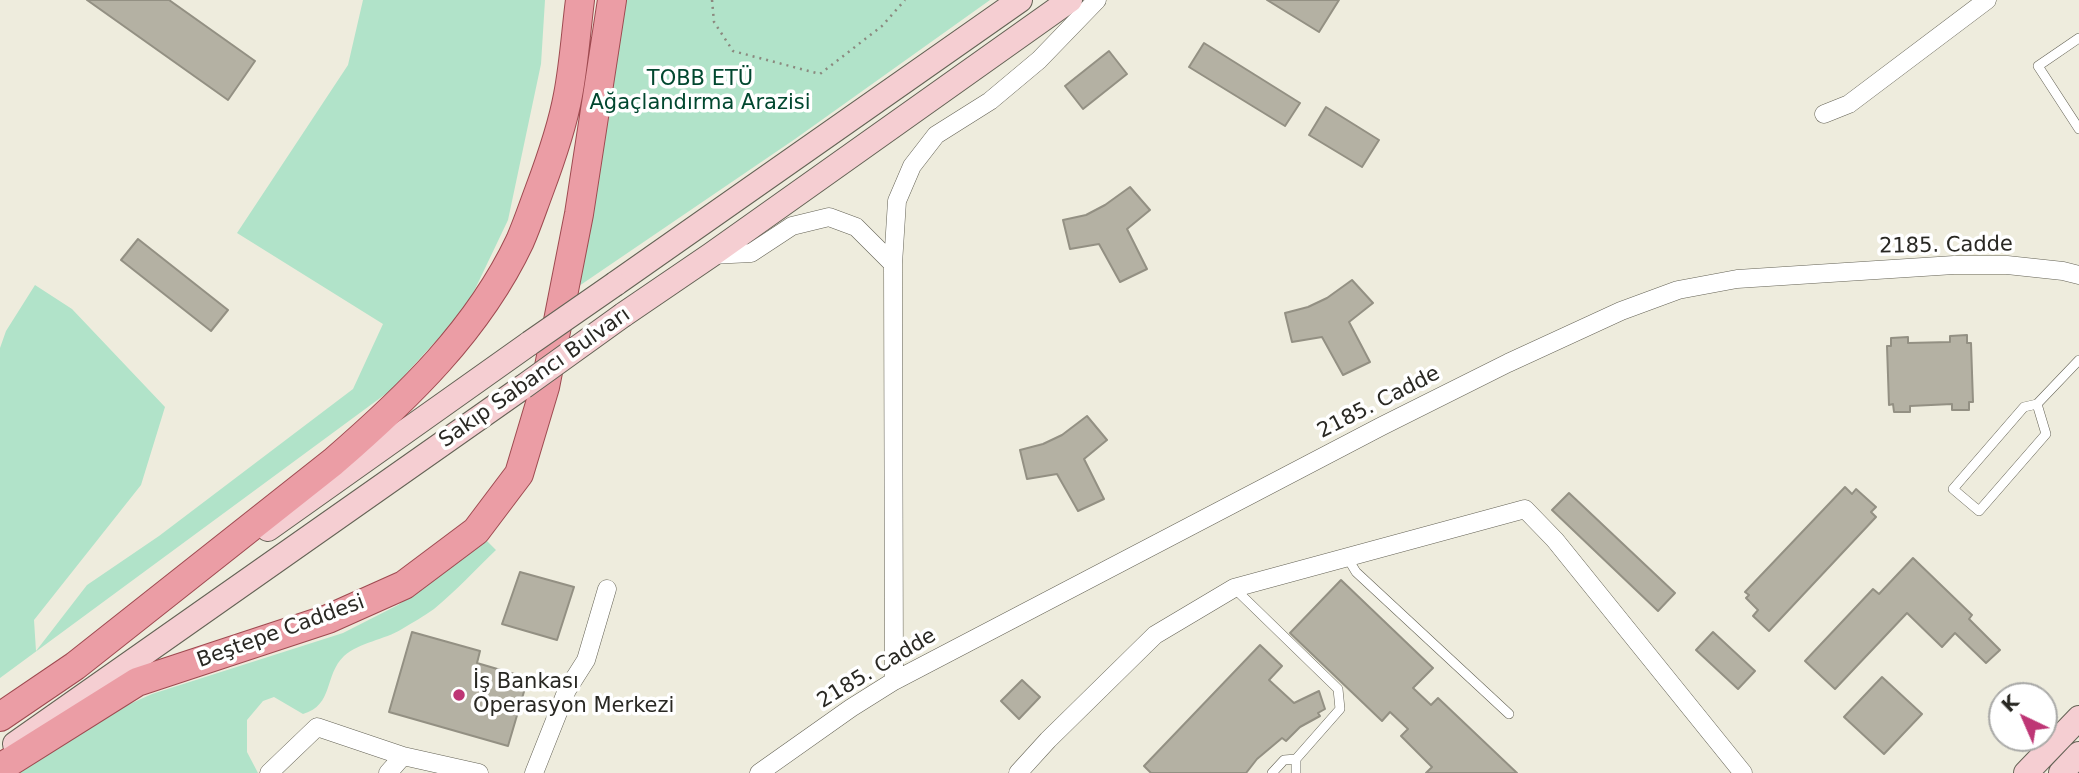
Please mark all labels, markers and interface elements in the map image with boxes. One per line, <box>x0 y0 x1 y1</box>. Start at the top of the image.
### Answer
park label: TOBB ETÜ Ağaçlandırma Arazisi <box>589 67 811 117</box>
street label: 2185. Cadde <box>1879 232 2013 260</box>
street label: Sakıp Sabancı Bulvarı <box>435 302 635 454</box>
street label: 2185. Cadde <box>1314 361 1444 445</box>
street label: Beştepe Caddesi <box>194 590 368 674</box>
street label: 2185. Cadde <box>813 624 941 714</box>
place label: İş Bankası Operasyon Merkezi <box>473 670 674 720</box>
north arrow <box>1988 682 2058 752</box>
marker: İş Bankası Operasyon Merkezi <box>451 687 467 703</box>
text: K <box>1997 690 2023 716</box>

